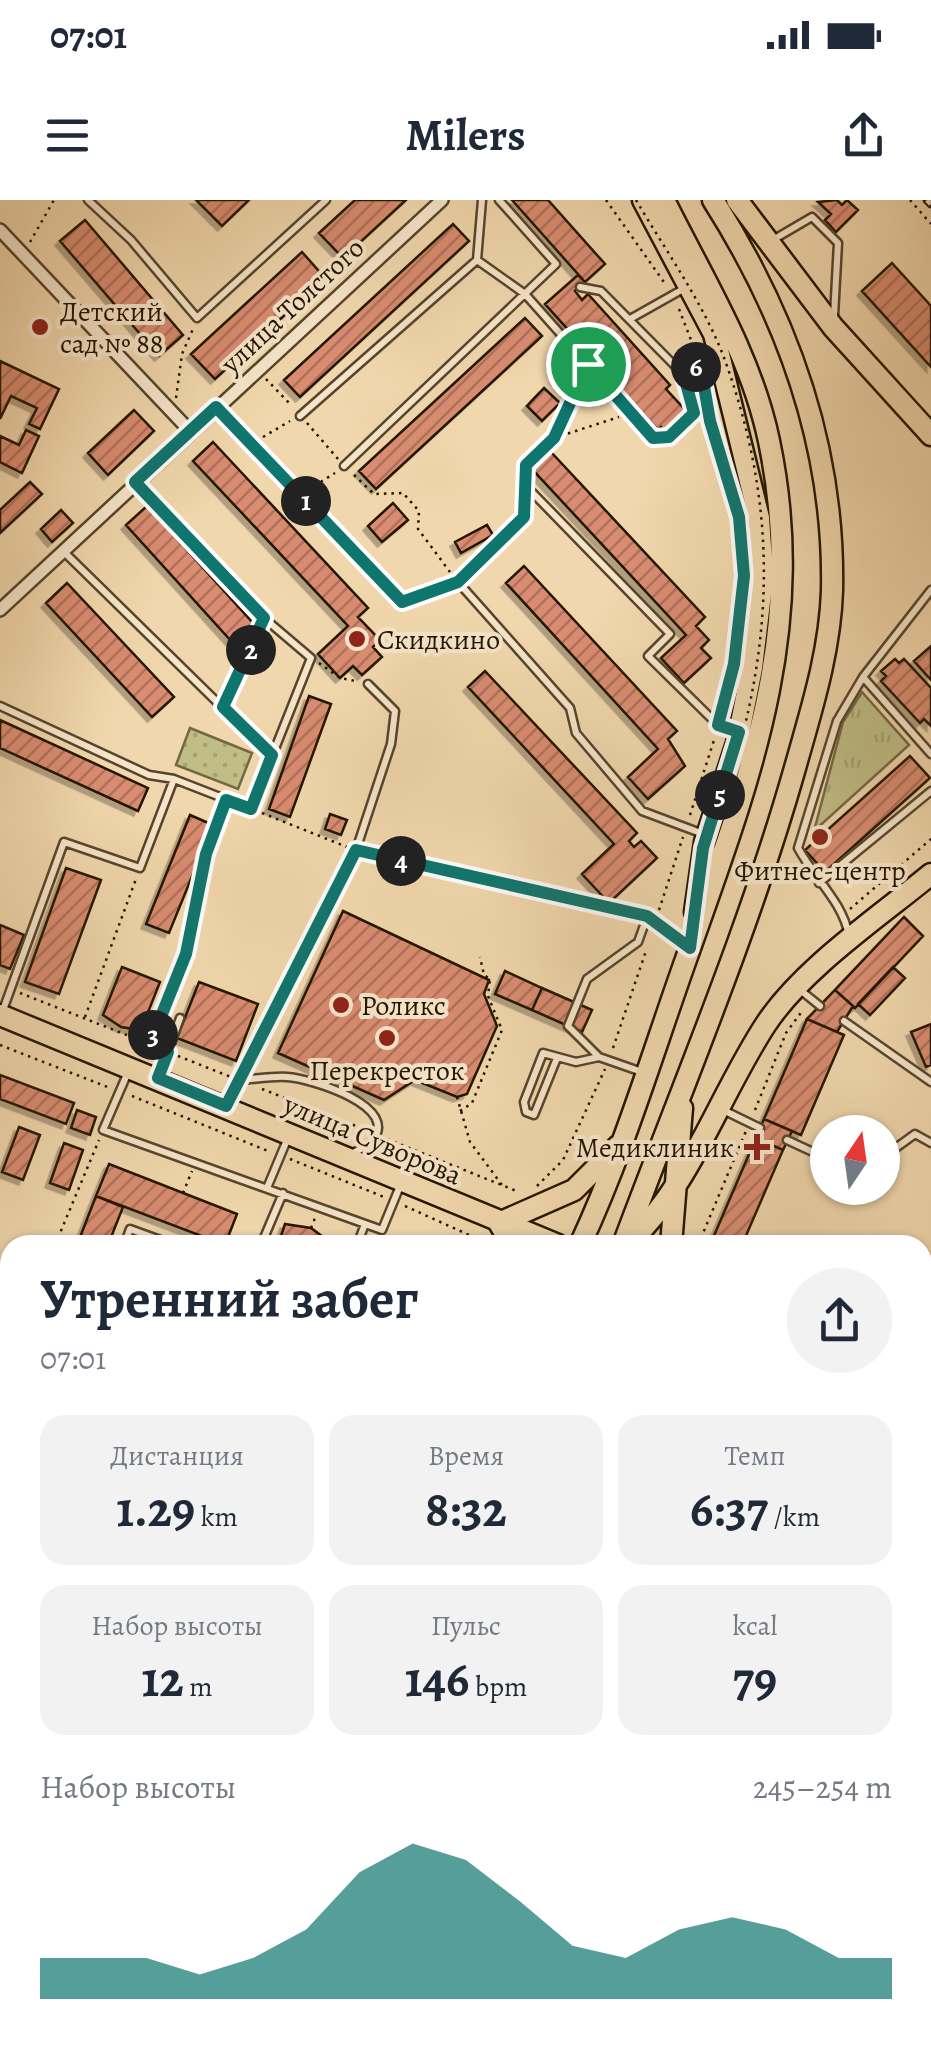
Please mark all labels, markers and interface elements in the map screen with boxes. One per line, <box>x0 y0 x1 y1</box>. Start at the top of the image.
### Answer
text: 07:01 <box>50 9 127 61</box>
text: Milers <box>405 104 526 166</box>
icon: menu <box>40 108 95 163</box>
icon: share <box>836 108 891 163</box>
street label: улица Толстого <box>212 229 373 383</box>
place label: Детский сад № 88 <box>60 293 163 363</box>
marker: Детский сад № 88 <box>29 316 51 338</box>
pin <box>546 322 631 407</box>
icon: arrive <box>561 337 616 392</box>
pin: 6 <box>671 342 721 392</box>
text: 6 <box>689 348 703 386</box>
pin: 1 <box>281 476 331 526</box>
text: 1 <box>301 482 311 520</box>
place label: Скидкино <box>377 621 500 659</box>
pin: 2 <box>226 625 276 675</box>
marker: Скидкино <box>346 628 368 650</box>
text: 2 <box>244 631 258 669</box>
pin: 5 <box>695 770 745 820</box>
text: 5 <box>714 776 726 814</box>
marker: Фитнес-центр <box>809 826 831 848</box>
pin: 4 <box>376 836 426 886</box>
text: 4 <box>394 842 408 880</box>
place label: Фитнес-центр <box>734 852 906 890</box>
place label: Роликс <box>361 987 446 1025</box>
marker: Роликс <box>330 994 352 1016</box>
pin: 3 <box>128 1010 178 1060</box>
text: 3 <box>147 1016 159 1054</box>
marker: Перекресток <box>376 1027 398 1049</box>
place label: Перекресток <box>310 1052 464 1090</box>
street label: улица Суворова <box>277 1085 467 1194</box>
north arrow <box>810 1115 900 1205</box>
map controls <box>810 1115 900 1205</box>
place label: Медиклиник <box>576 1129 734 1167</box>
marker: Медиклиник <box>744 1134 770 1160</box>
text: Утренний забег <box>40 1261 418 1336</box>
button: share <box>787 1268 892 1373</box>
text: 07:01 <box>40 1336 106 1380</box>
text: Дистанция <box>110 1437 244 1475</box>
text: Время <box>428 1437 504 1475</box>
text: Темп <box>724 1437 786 1475</box>
text: 1.29 <box>116 1475 195 1543</box>
text: 8:32 <box>425 1475 507 1543</box>
text: 6:37 <box>690 1475 768 1543</box>
text: km <box>195 1498 238 1536</box>
text: /km <box>768 1498 820 1536</box>
text: Набор высоты <box>91 1607 263 1645</box>
text: Пульс <box>431 1607 501 1645</box>
text: kcal <box>733 1607 777 1645</box>
text: 12 <box>142 1645 184 1713</box>
text: 146 <box>405 1645 469 1713</box>
text: 79 <box>733 1645 777 1713</box>
text: m <box>184 1668 212 1706</box>
text: bpm <box>469 1668 527 1706</box>
text: Набор высоты <box>40 1765 236 1809</box>
text: 245–254 m <box>753 1765 892 1809</box>

